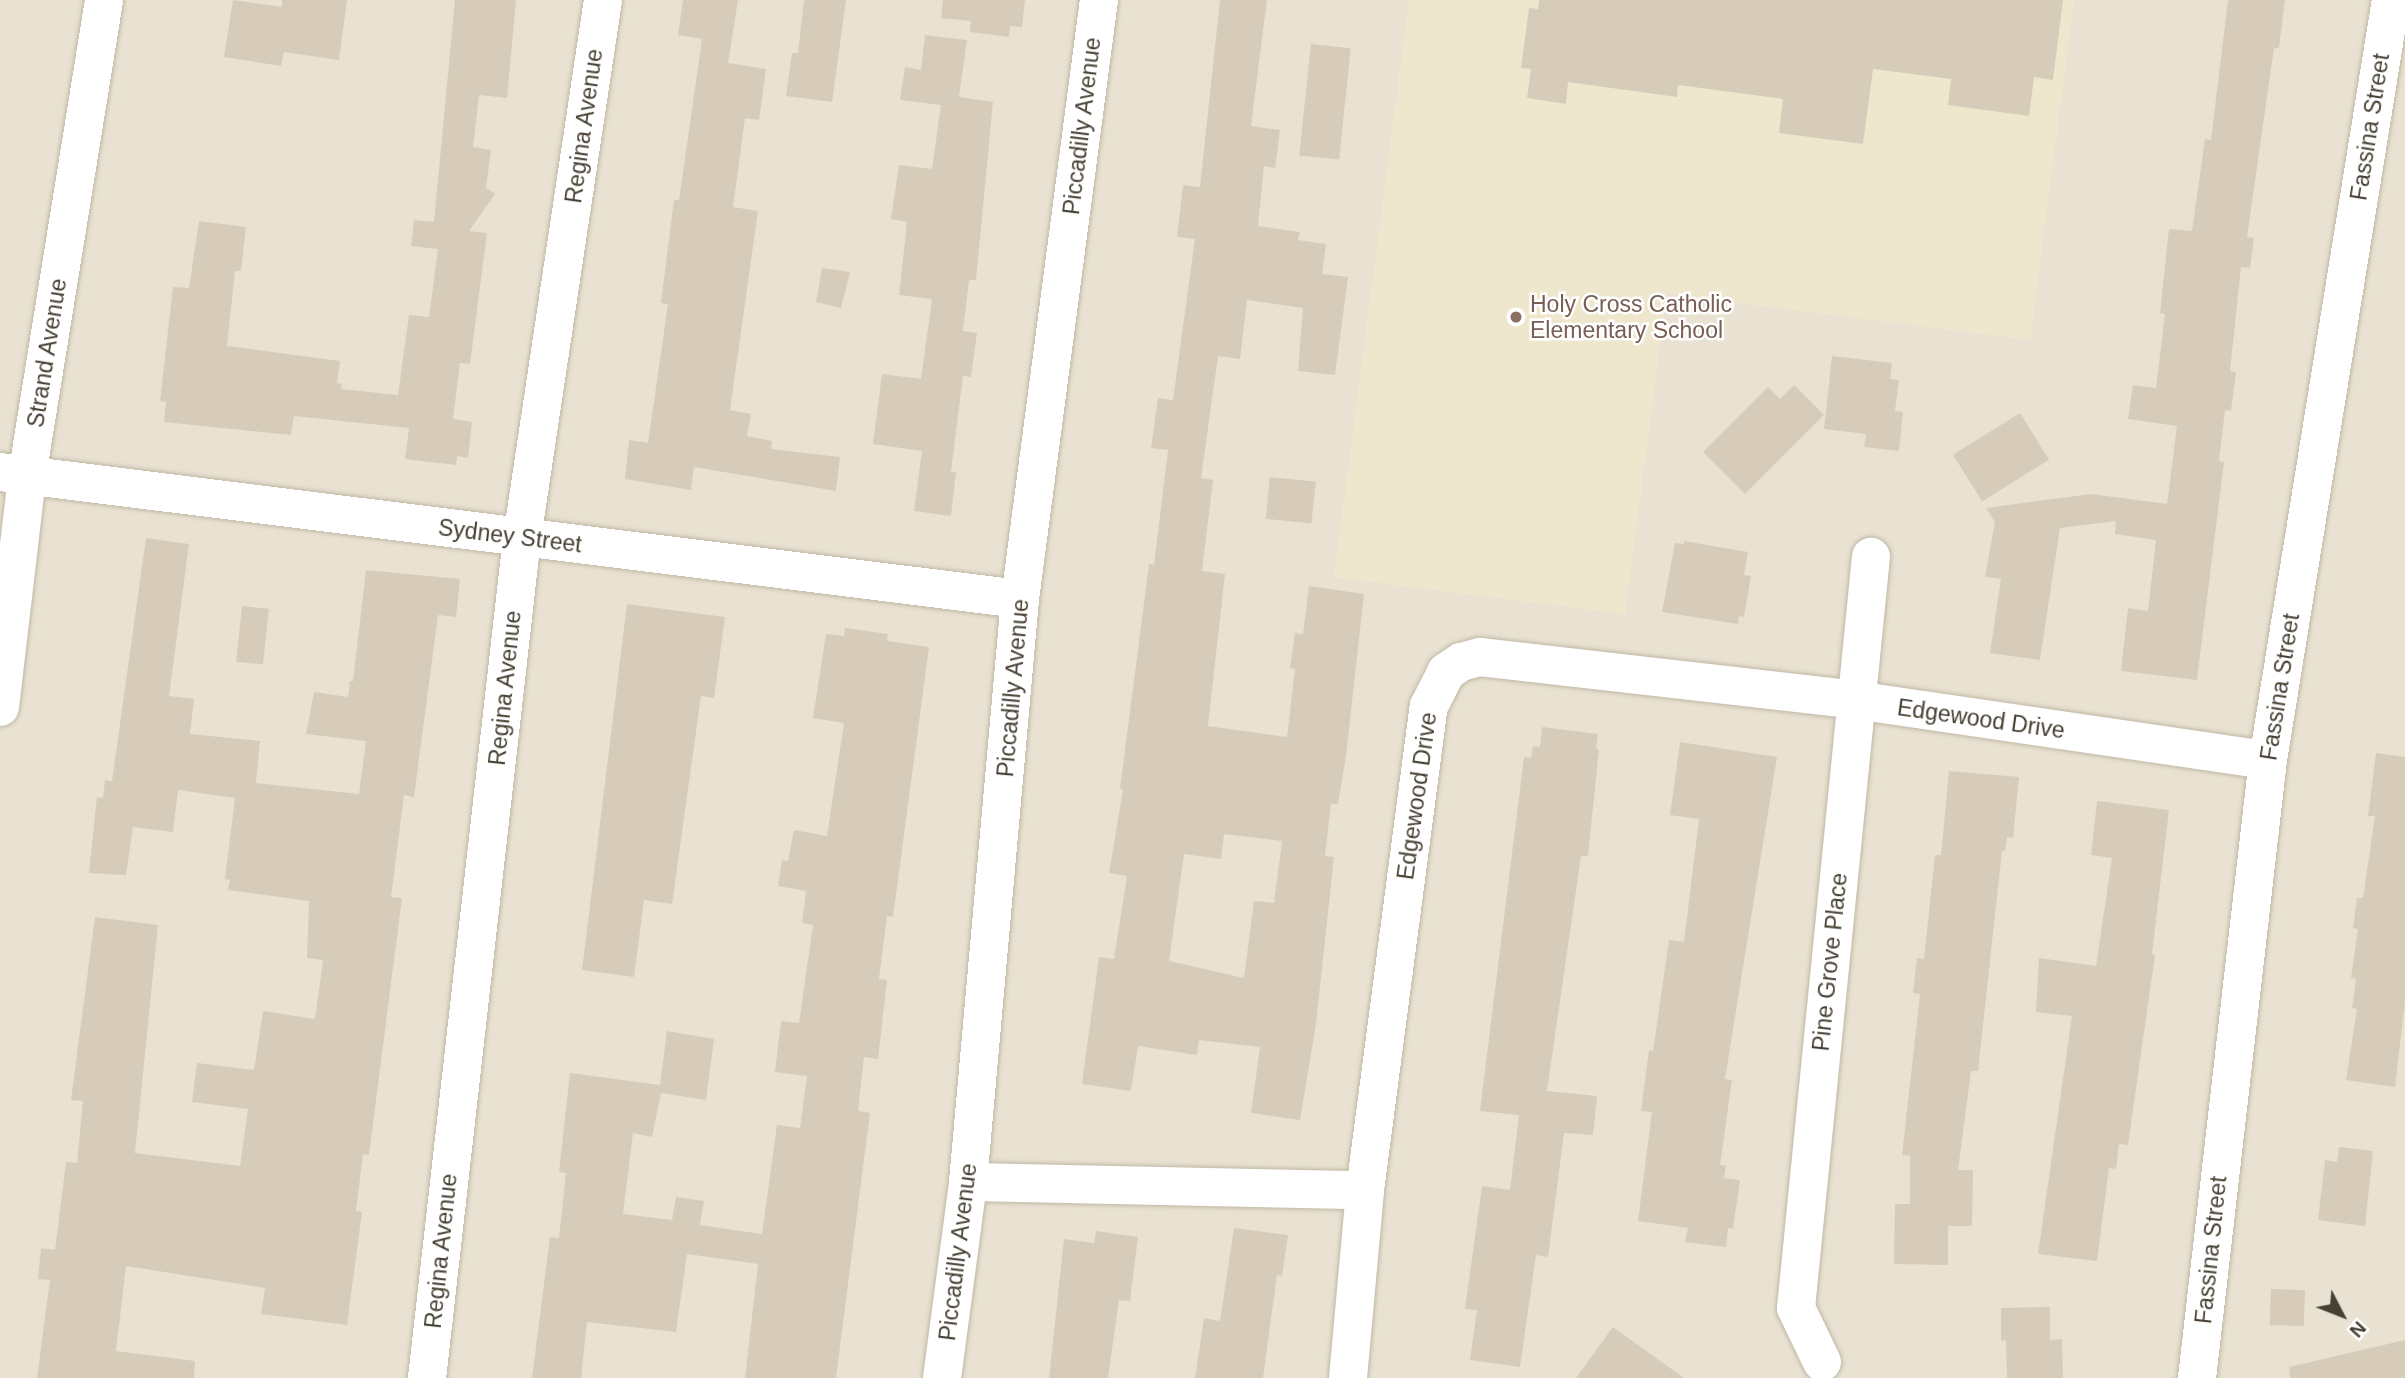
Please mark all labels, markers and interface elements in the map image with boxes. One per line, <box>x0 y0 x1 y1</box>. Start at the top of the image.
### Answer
street label: Piccadilly Avenue <box>1057 35 1107 217</box>
street label: Regina Avenue <box>559 46 609 206</box>
street label: Fassina Street <box>2345 52 2395 202</box>
street label: Strand Avenue <box>22 276 72 430</box>
place label: Holy Cross Catholic Elementary School <box>1530 290 1732 344</box>
marker: Holy Cross Catholic Elementary School <box>1508 309 1524 325</box>
street label: Sydney Street <box>437 513 583 559</box>
street label: Piccadilly Avenue <box>991 597 1035 779</box>
street label: Regina Avenue <box>483 609 527 767</box>
street label: Fassina Street <box>2255 612 2305 762</box>
street label: Edgewood Drive <box>1896 694 2066 744</box>
street label: Edgewood Drive <box>1392 711 1442 881</box>
street label: Pine Grove Place <box>1807 872 1853 1052</box>
street label: Piccadilly Avenue <box>933 1161 983 1343</box>
street label: Regina Avenue <box>419 1172 463 1330</box>
street label: Fassina Street <box>2190 1175 2232 1325</box>
north arrow <box>2307 1280 2377 1350</box>
text: N <box>2346 1317 2370 1342</box>

